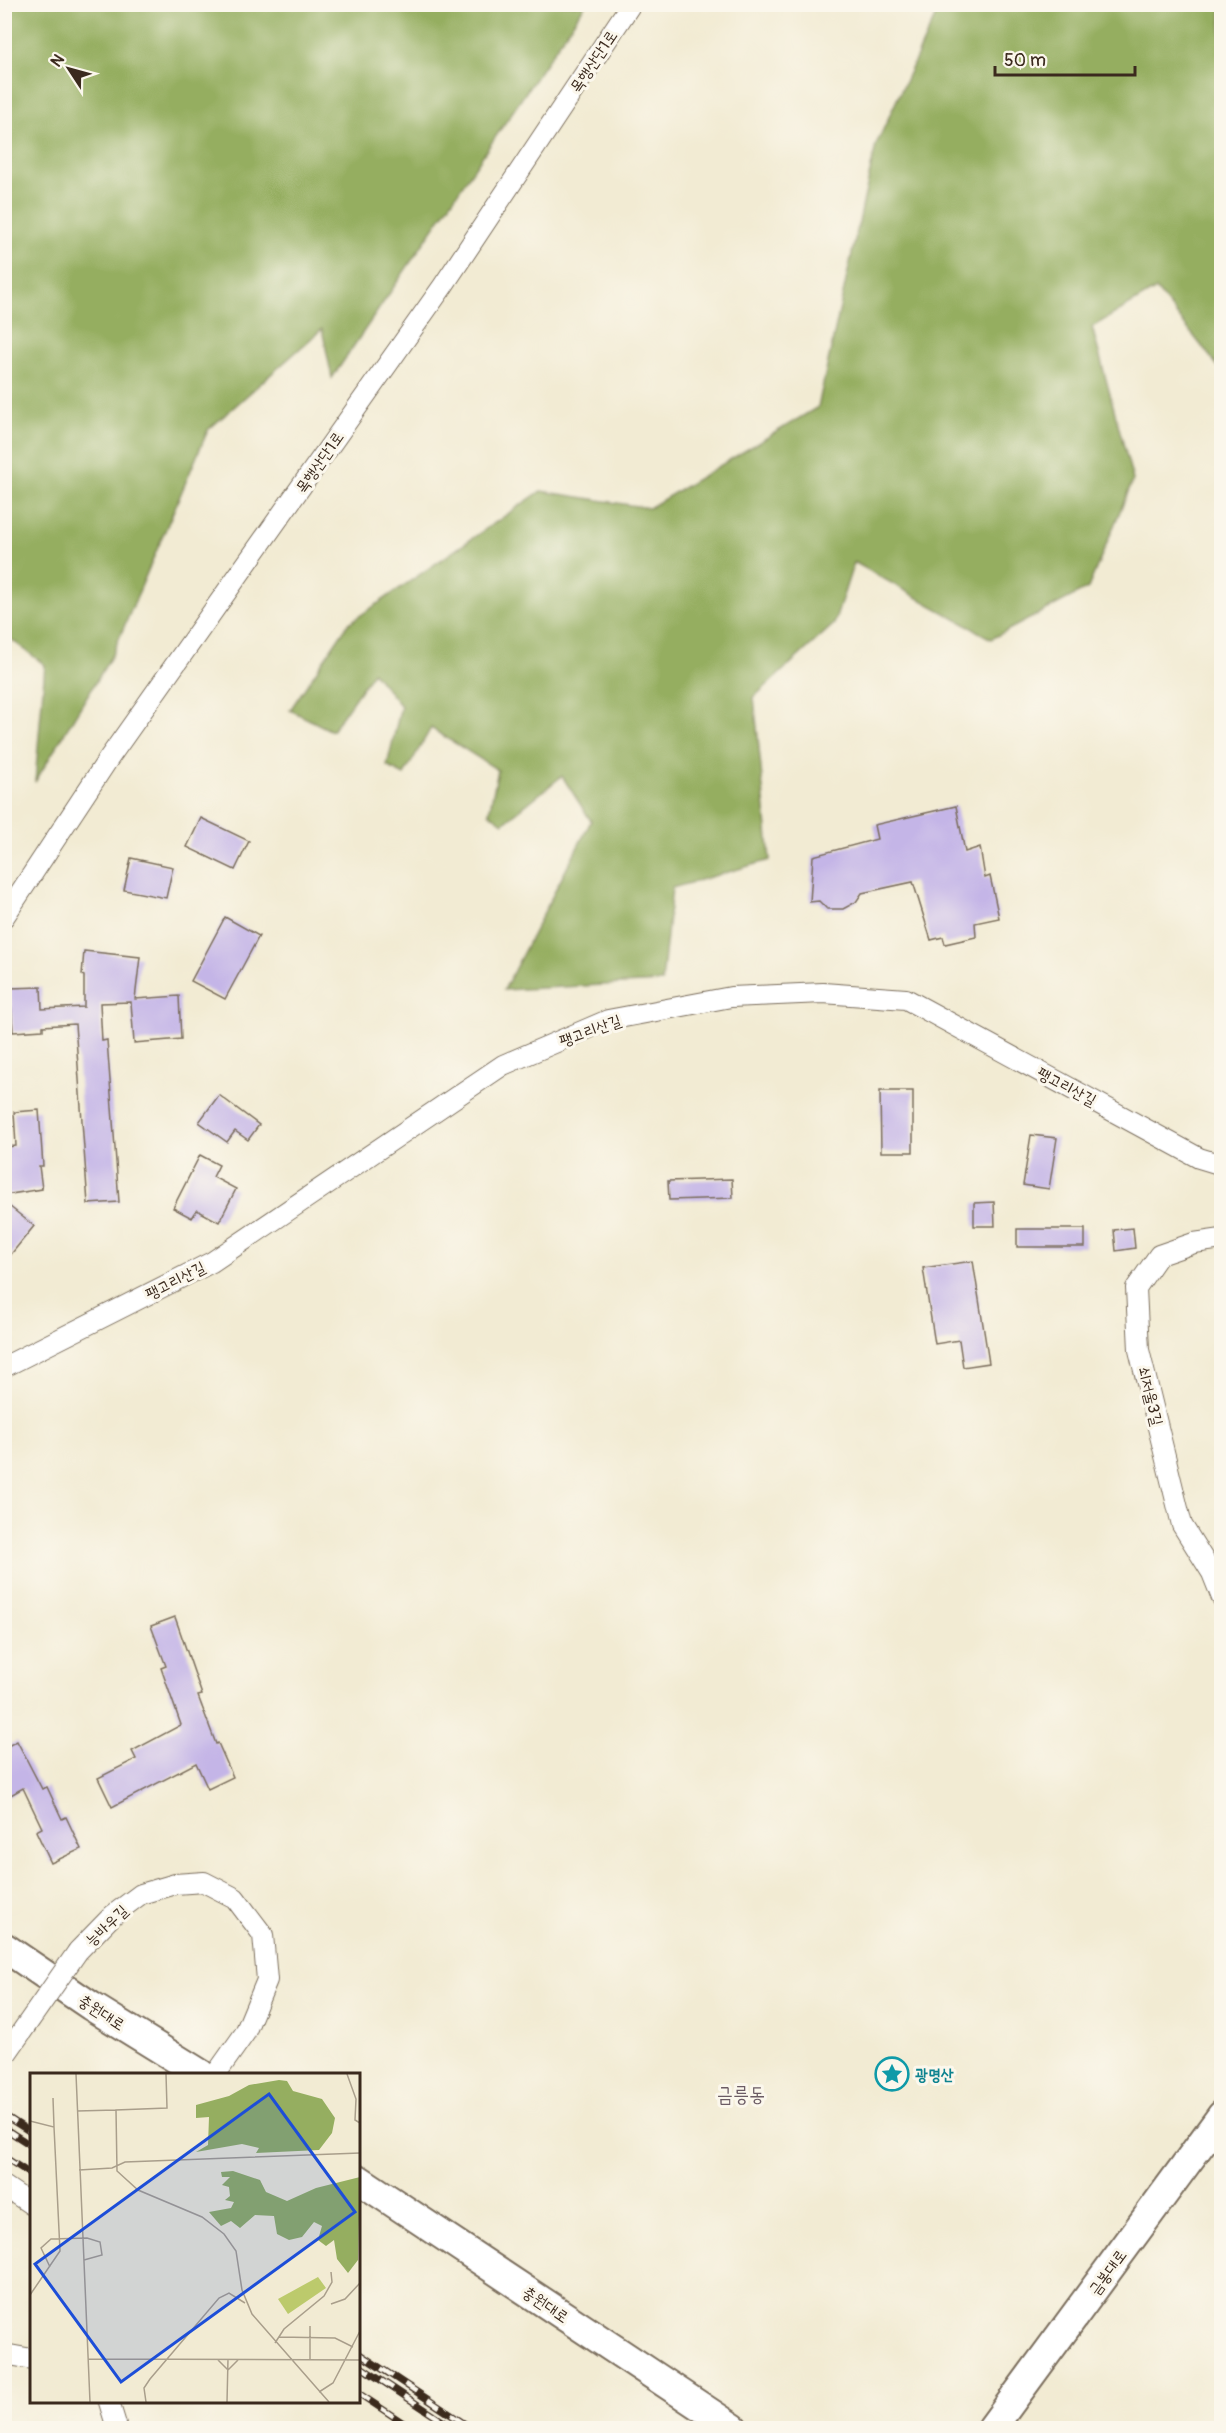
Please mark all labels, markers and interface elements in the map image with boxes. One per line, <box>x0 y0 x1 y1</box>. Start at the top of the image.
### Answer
street label: 목행산단1로 <box>566 27 622 96</box>
north arrow <box>39 39 99 99</box>
scale bar <box>995 39 1134 77</box>
text: 50 m <box>1004 49 1046 72</box>
text: N <box>46 50 69 71</box>
street label: 목행산단1로 <box>291 428 348 497</box>
street label: 팽고리산길 <box>557 1010 624 1051</box>
street label: 팽고리산길 <box>1033 1063 1100 1111</box>
street label: 팽고리산길 <box>142 1257 209 1304</box>
street label: 쇠저울3길 <box>1133 1365 1167 1428</box>
street label: 능바우길 <box>81 1901 132 1951</box>
street label: 충원대로 <box>74 1990 128 2035</box>
place icon: 광명산 <box>874 2056 910 2092</box>
place label: 광명산 <box>915 2065 954 2085</box>
inset map <box>30 2073 360 2403</box>
district label: 금릉동 <box>717 2082 765 2107</box>
street label: 금봉대로 <box>1085 2246 1131 2299</box>
street label: 충원대로 <box>519 2282 572 2328</box>

